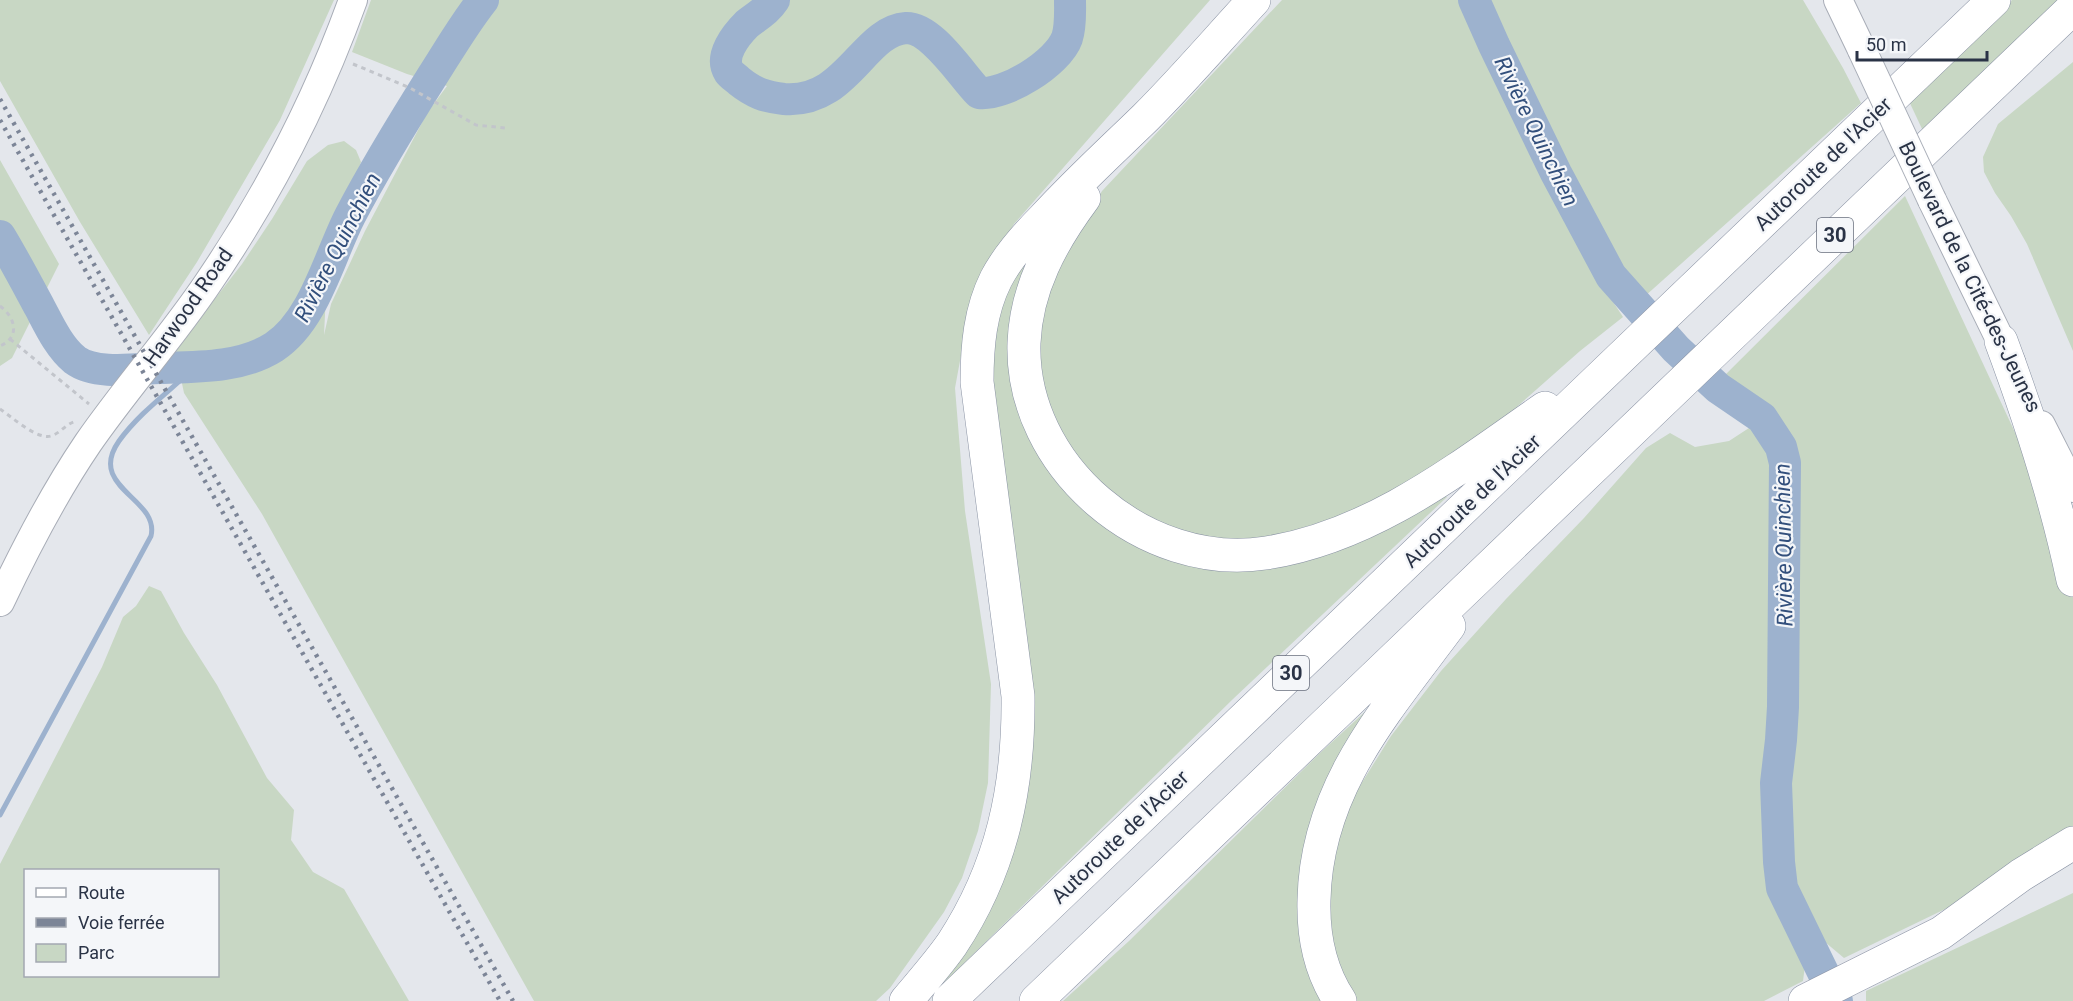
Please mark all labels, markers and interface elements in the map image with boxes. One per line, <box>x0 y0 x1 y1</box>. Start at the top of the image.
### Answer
scale bar <box>1857 24 1988 62</box>
text: 50 m <box>1866 34 1906 55</box>
water label: Rivière Quinchien <box>1489 52 1584 210</box>
street label: Autoroute de l'Acier <box>1749 92 1897 236</box>
street label: Boulevard de la Cité-des-Jeunes <box>1894 138 2046 416</box>
water label: Rivière Quinchien <box>289 169 386 326</box>
road number: 30 <box>1817 218 1853 252</box>
street label: Harwood Road <box>138 243 238 371</box>
street label: Autoroute de l'Acier <box>1398 429 1546 573</box>
water label: Rivière Quinchien <box>1770 463 1797 627</box>
road number: 30 <box>1273 656 1309 690</box>
street label: Autoroute de l'Acier <box>1046 765 1194 909</box>
legend <box>24 869 219 977</box>
text: Route <box>78 882 125 903</box>
text: Voie ferrée <box>78 912 164 933</box>
text: Parc <box>78 942 114 963</box>

